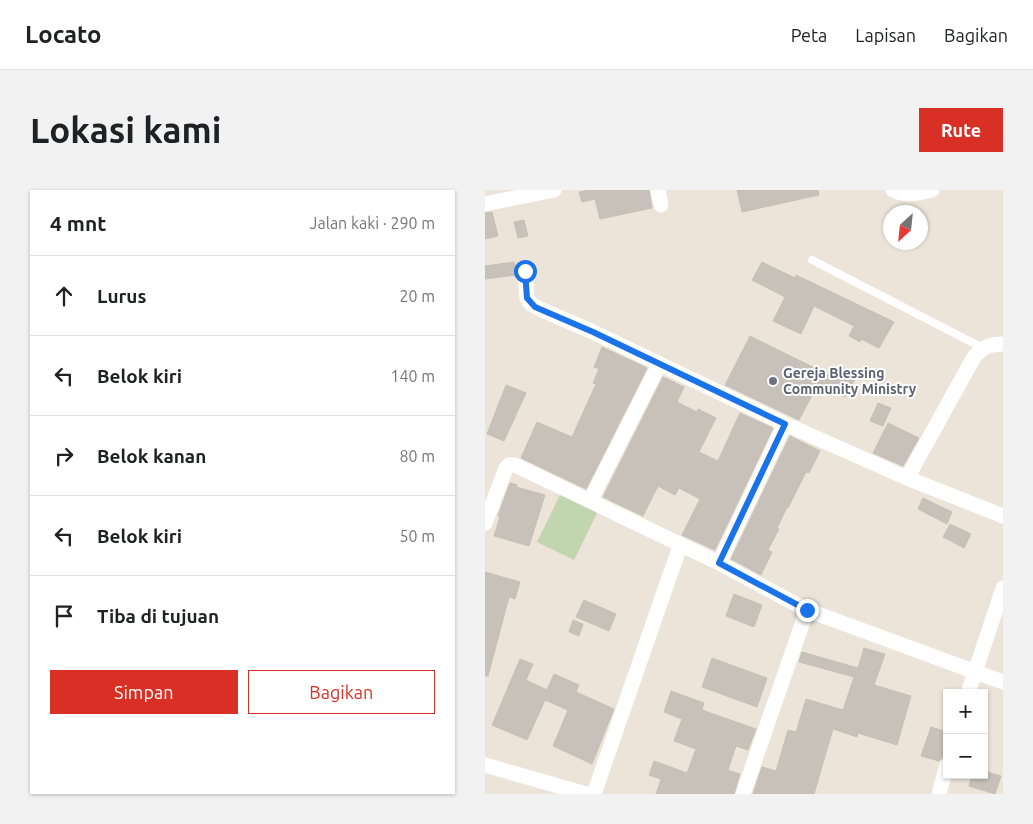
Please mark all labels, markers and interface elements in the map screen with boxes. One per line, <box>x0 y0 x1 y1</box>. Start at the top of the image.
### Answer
text: Locato <box>25 21 101 48</box>
text: Peta <box>791 25 827 45</box>
text: Lapisan <box>855 25 916 45</box>
text: Bagikan <box>944 25 1008 45</box>
button: Rute <box>919 108 1003 152</box>
text: Lokasi kami <box>30 110 222 150</box>
north arrow <box>883 205 928 250</box>
text: 4 mnt <box>50 211 106 235</box>
text: Jalan kaki · 290 m <box>310 214 435 232</box>
route start <box>514 260 537 283</box>
icon: ahead <box>50 282 78 310</box>
text: Lurus <box>97 285 146 307</box>
text: 20 m <box>399 287 435 305</box>
icon: left <box>50 362 78 390</box>
text: Belok kiri <box>97 365 182 387</box>
place label: Gereja Blessing Community Ministry <box>783 365 917 397</box>
text: 140 m <box>390 367 435 385</box>
marker: Gereja Blessing Community Ministry <box>767 375 779 387</box>
icon: right <box>50 442 78 470</box>
text: Belok kanan <box>97 445 206 467</box>
text: 80 m <box>399 447 435 465</box>
icon: left <box>50 522 78 550</box>
text: Belok kiri <box>97 525 182 547</box>
text: 50 m <box>399 527 435 545</box>
route end <box>796 599 819 622</box>
icon: arrive <box>50 602 78 630</box>
text: Tiba di tujuan <box>97 605 219 627</box>
button: Simpan <box>50 670 238 714</box>
button: Bagikan <box>248 670 435 714</box>
map controls <box>943 689 988 779</box>
button: + <box>943 689 988 734</box>
button: − <box>943 734 988 779</box>

